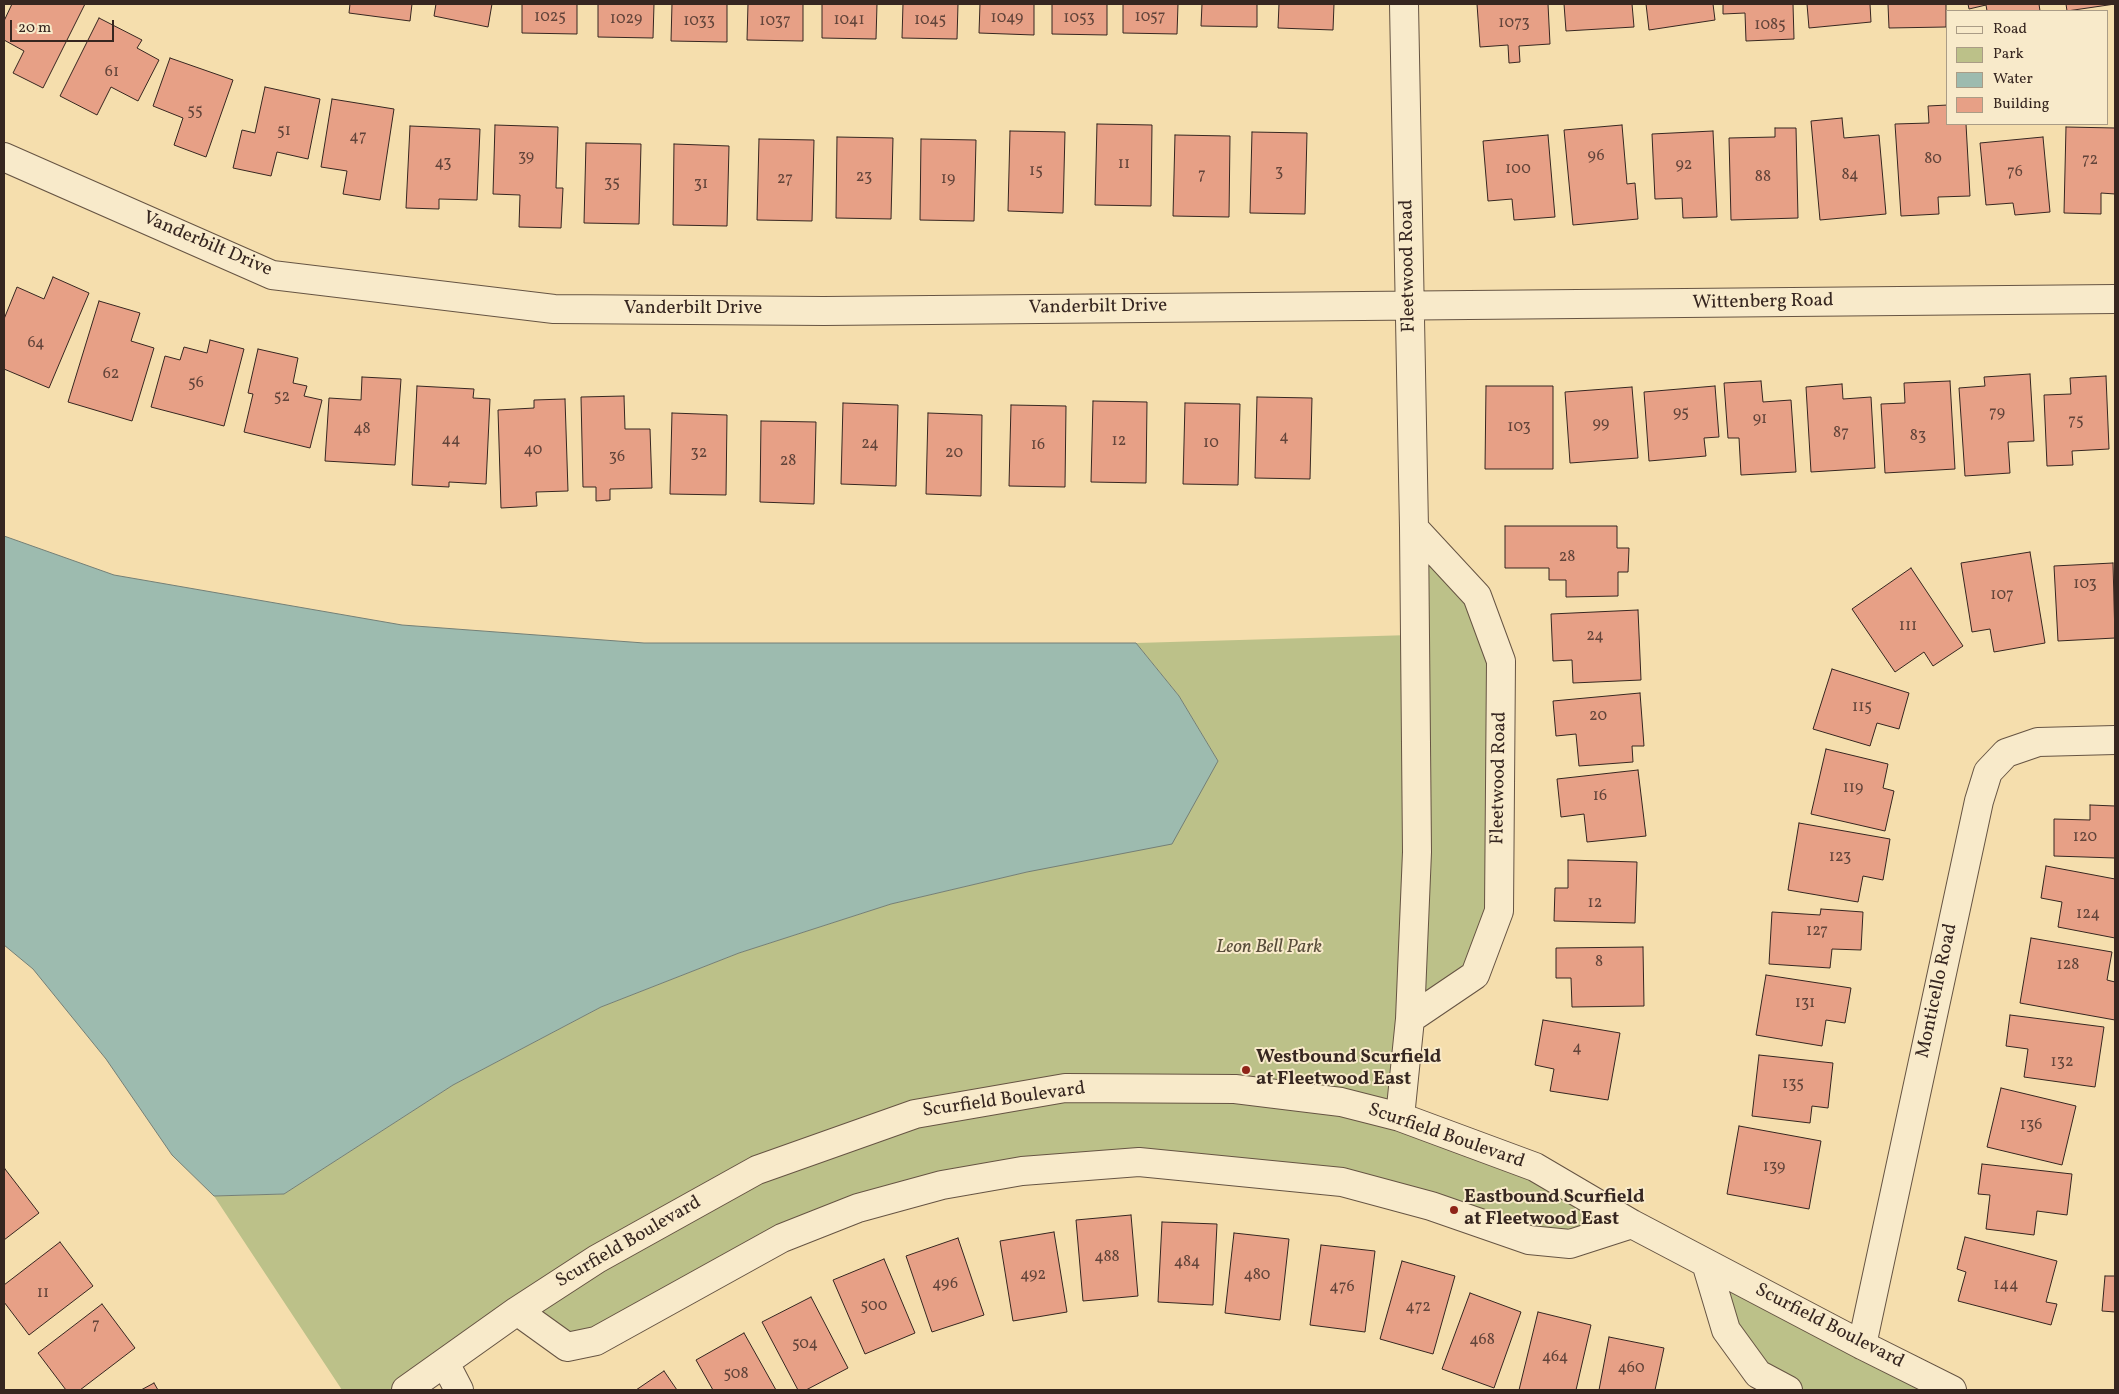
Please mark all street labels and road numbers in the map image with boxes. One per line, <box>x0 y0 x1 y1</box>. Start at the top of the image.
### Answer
street label: Fleetwood Road <box>1396 199 1422 333</box>
street label: Vanderbilt Drive <box>139 207 275 283</box>
street label: Wittenberg Road <box>1692 290 1834 316</box>
street label: Vanderbilt Drive <box>1029 295 1167 321</box>
street label: Vanderbilt Drive <box>624 299 762 321</box>
street label: Fleetwood Road <box>1487 711 1513 845</box>
street label: Monticello Road <box>1913 922 1963 1060</box>
street label: Scurfield Boulevard <box>921 1078 1087 1124</box>
street label: Scurfield Boulevard <box>1365 1100 1527 1174</box>
street label: Scurfield Boulevard <box>552 1192 706 1294</box>
street label: Scurfield Boulevard <box>1751 1280 1907 1374</box>

